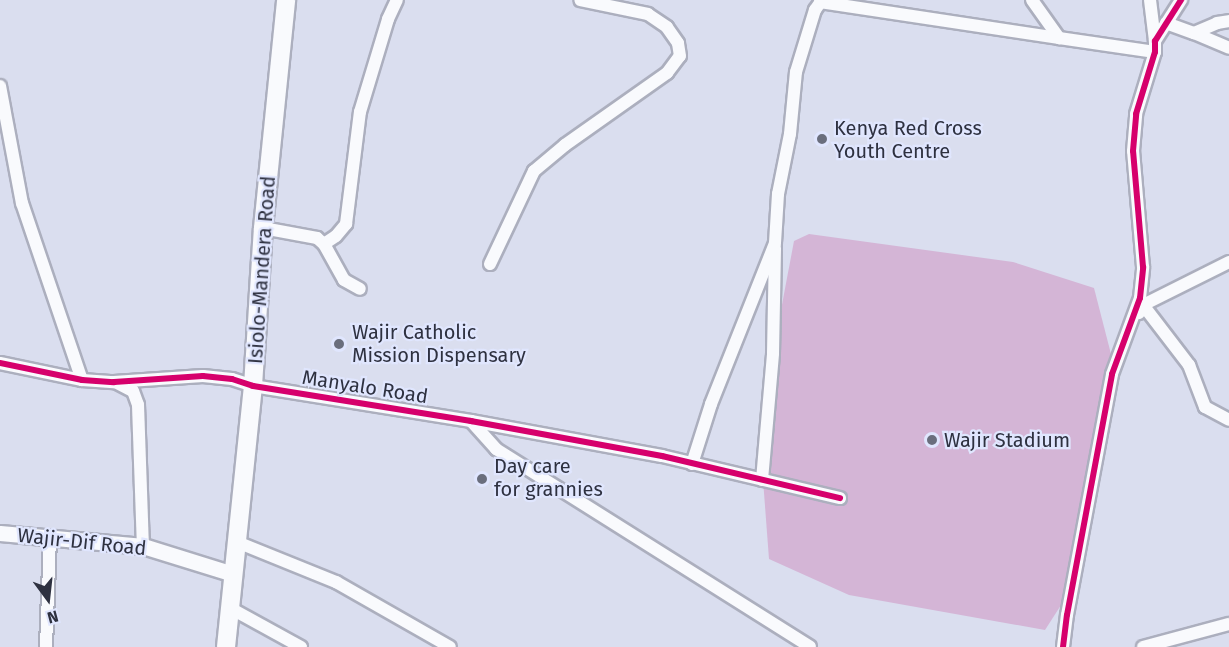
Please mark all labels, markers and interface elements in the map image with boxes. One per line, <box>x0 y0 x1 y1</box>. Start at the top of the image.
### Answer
place label: Kenya Red Cross Youth Centre <box>834 116 982 163</box>
marker: Kenya Red Cross Youth Centre <box>815 132 829 146</box>
street label: Isiolo-Mandera Road <box>243 175 281 365</box>
place label: Wajir Catholic Mission Dispensary <box>352 320 526 367</box>
marker: Wajir Catholic Mission Dispensary <box>330 335 348 353</box>
street label: Manyalo Road <box>300 365 430 409</box>
place label: Wajir Stadium <box>944 428 1070 452</box>
marker: Wajir Stadium <box>925 433 939 447</box>
place label: Day care for grannies <box>494 455 603 502</box>
marker: Day care for grannies <box>475 472 489 486</box>
street label: Wajir-Dif Road <box>16 523 148 561</box>
north arrow <box>18 569 78 629</box>
text: N <box>45 606 60 627</box>

